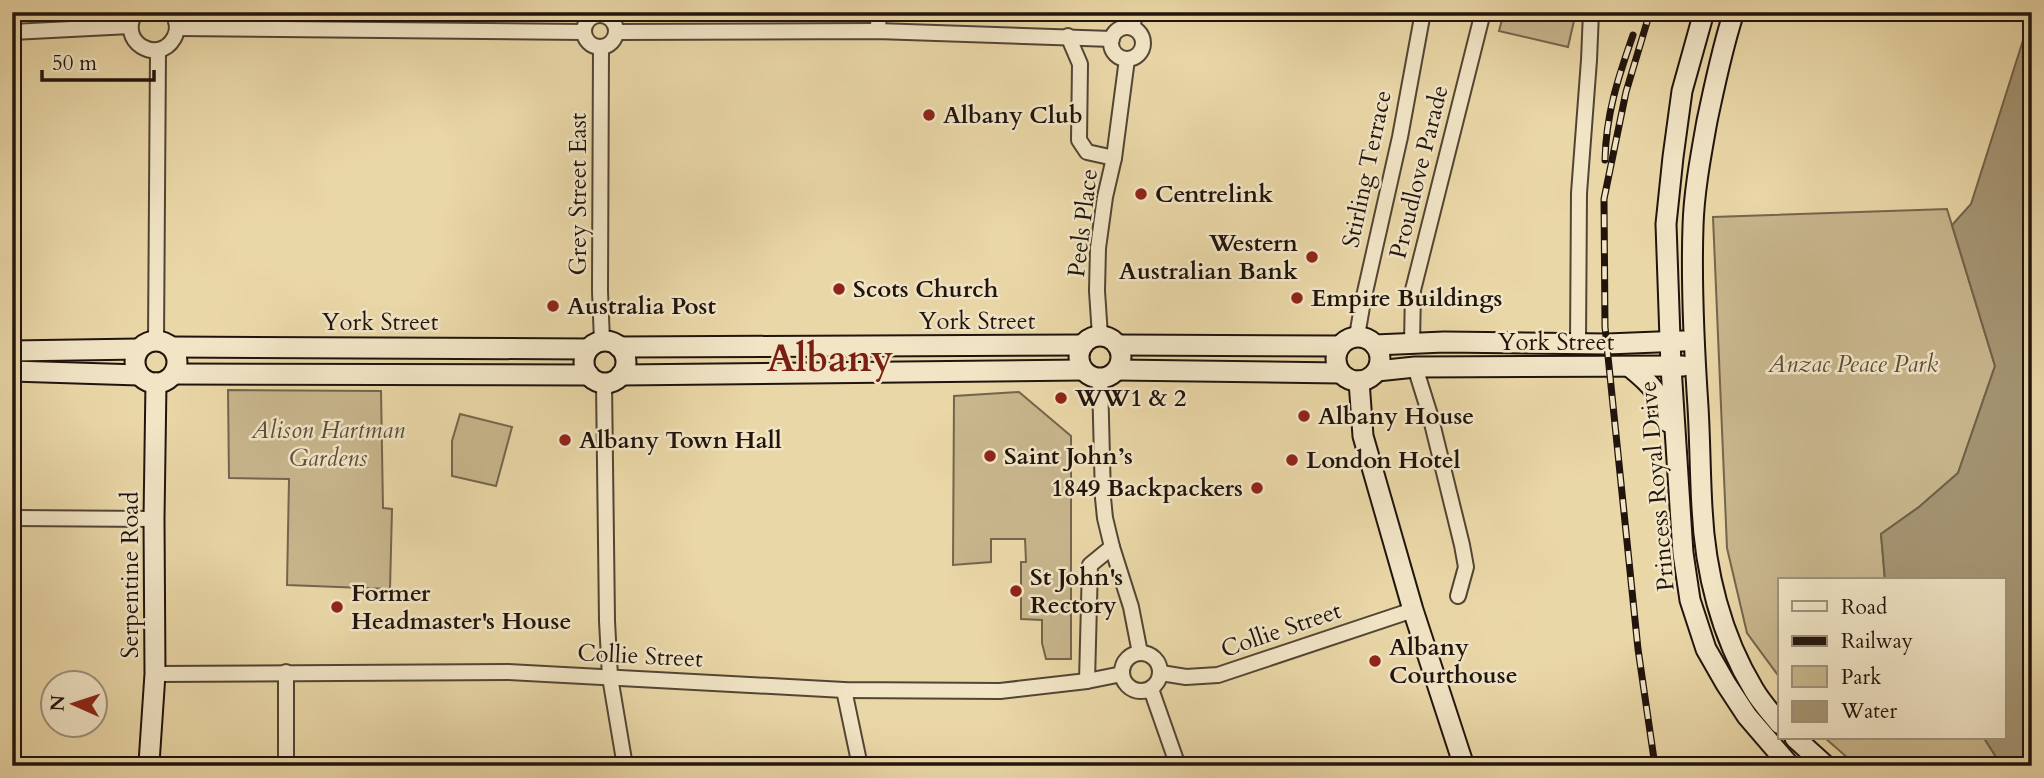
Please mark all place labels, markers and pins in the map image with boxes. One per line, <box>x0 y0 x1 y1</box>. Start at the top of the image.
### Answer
place label: Albany Club <box>943 99 1083 132</box>
marker: Albany Club <box>921 107 937 123</box>
place label: Centrelink <box>1155 178 1273 211</box>
marker: Centrelink <box>1133 186 1149 202</box>
place label: Western Australian Bank <box>1119 227 1299 288</box>
marker: Western Australian Bank <box>1304 249 1320 265</box>
place label: Scots Church <box>853 273 999 306</box>
marker: Scots Church <box>831 281 847 297</box>
place label: Empire Buildings <box>1311 282 1502 315</box>
place label: Australia Post <box>567 290 716 323</box>
marker: Empire Buildings <box>1289 290 1305 306</box>
marker: Australia Post <box>545 298 561 314</box>
place label: WW1 & 2 <box>1074 382 1186 415</box>
marker: WW1 & 2 <box>1053 390 1069 406</box>
place label: Albany House <box>1318 400 1474 433</box>
marker: Albany House <box>1296 408 1312 424</box>
place label: Albany Town Hall <box>579 424 782 457</box>
marker: Albany Town Hall <box>557 432 573 448</box>
place label: Saint John’s <box>1004 440 1133 473</box>
place label: London Hotel <box>1306 444 1461 477</box>
marker: Saint John’s <box>982 448 998 464</box>
marker: London Hotel <box>1284 452 1300 468</box>
place label: 1849 Backpackers <box>1051 472 1243 505</box>
marker: 1849 Backpackers <box>1249 480 1265 496</box>
place label: St John's Rectory <box>1030 561 1123 622</box>
place label: Former Headmaster's House <box>351 577 571 638</box>
marker: St John's Rectory <box>1008 583 1024 599</box>
marker: Former Headmaster's House <box>329 599 345 615</box>
place label: Albany Courthouse <box>1389 631 1518 692</box>
marker: Albany Courthouse <box>1367 653 1383 669</box>

